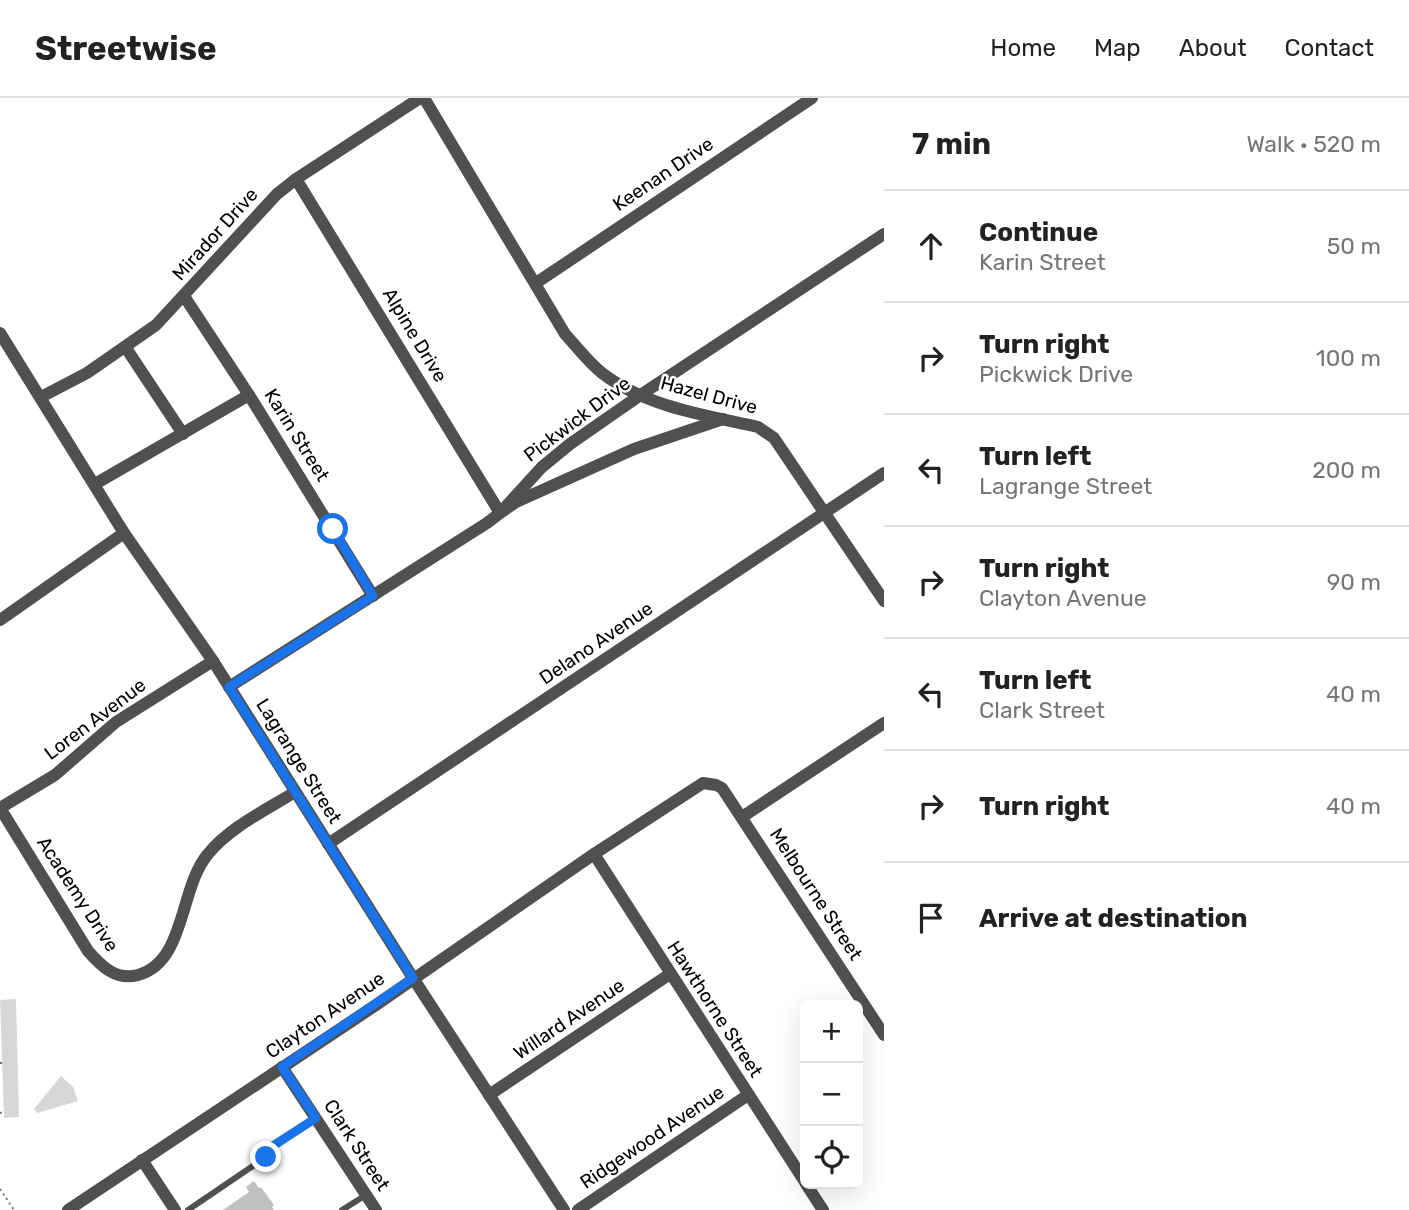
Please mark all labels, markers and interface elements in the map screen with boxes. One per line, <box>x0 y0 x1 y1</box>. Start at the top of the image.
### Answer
text: Streetwise <box>35 29 217 68</box>
text: Home <box>990 34 1056 62</box>
text: Map <box>1094 34 1141 62</box>
text: About <box>1179 34 1247 62</box>
text: Contact <box>1285 34 1374 62</box>
text: 7 min <box>912 126 991 162</box>
text: Walk · 520 m <box>1246 130 1381 158</box>
street label: Keenan Drive <box>608 132 718 216</box>
street label: Mirador Drive <box>167 183 263 285</box>
text: Continue <box>979 217 1098 248</box>
icon: ahead <box>912 227 950 265</box>
text: 50 m <box>1327 232 1381 260</box>
text: Karin Street <box>979 248 1106 276</box>
street label: Alpine Drive <box>378 284 452 386</box>
text: Turn right <box>979 329 1109 360</box>
icon: right <box>912 339 950 377</box>
text: 100 m <box>1316 344 1381 372</box>
text: Pickwick Drive <box>979 360 1133 388</box>
street label: Pickwick Drive <box>519 371 635 467</box>
street label: Hazel Drive <box>658 371 760 419</box>
street label: Karin Street <box>260 385 335 486</box>
text: Turn left <box>979 441 1091 472</box>
icon: left <box>912 451 950 489</box>
text: 200 m <box>1312 456 1381 484</box>
text: Lagrange Street <box>979 472 1152 500</box>
route start <box>317 513 348 544</box>
text: Turn right <box>979 553 1109 584</box>
icon: right <box>912 563 950 601</box>
text: 90 m <box>1327 568 1381 596</box>
text: Clayton Avenue <box>979 584 1147 612</box>
street label: Delano Avenue <box>535 597 657 689</box>
text: Turn left <box>979 665 1091 696</box>
street label: Loren Avenue <box>40 673 150 765</box>
icon: left <box>912 675 950 713</box>
text: 40 m <box>1326 680 1381 708</box>
street label: Lagrange Street <box>251 694 347 828</box>
text: Clark Street <box>979 696 1105 724</box>
icon: right <box>912 787 950 825</box>
text: Turn right <box>979 791 1109 822</box>
text: 40 m <box>1326 792 1381 820</box>
street label: Melbourne Street <box>765 824 868 965</box>
street label: Academy Drive <box>32 832 124 956</box>
icon: arrive <box>912 899 950 937</box>
text: Arrive at destination <box>979 903 1247 934</box>
street label: Hawthorne Street <box>662 936 768 1082</box>
street label: Clayton Avenue <box>261 967 389 1063</box>
street label: Willard Avenue <box>509 974 629 1064</box>
map controls <box>800 1000 863 1189</box>
button: + <box>800 1000 863 1063</box>
button: − <box>800 1063 863 1126</box>
street label: Ridgewood Avenue <box>576 1080 728 1194</box>
street label: Clark Street <box>319 1095 395 1195</box>
button: locate <box>800 1126 863 1189</box>
route end <box>250 1141 281 1172</box>

